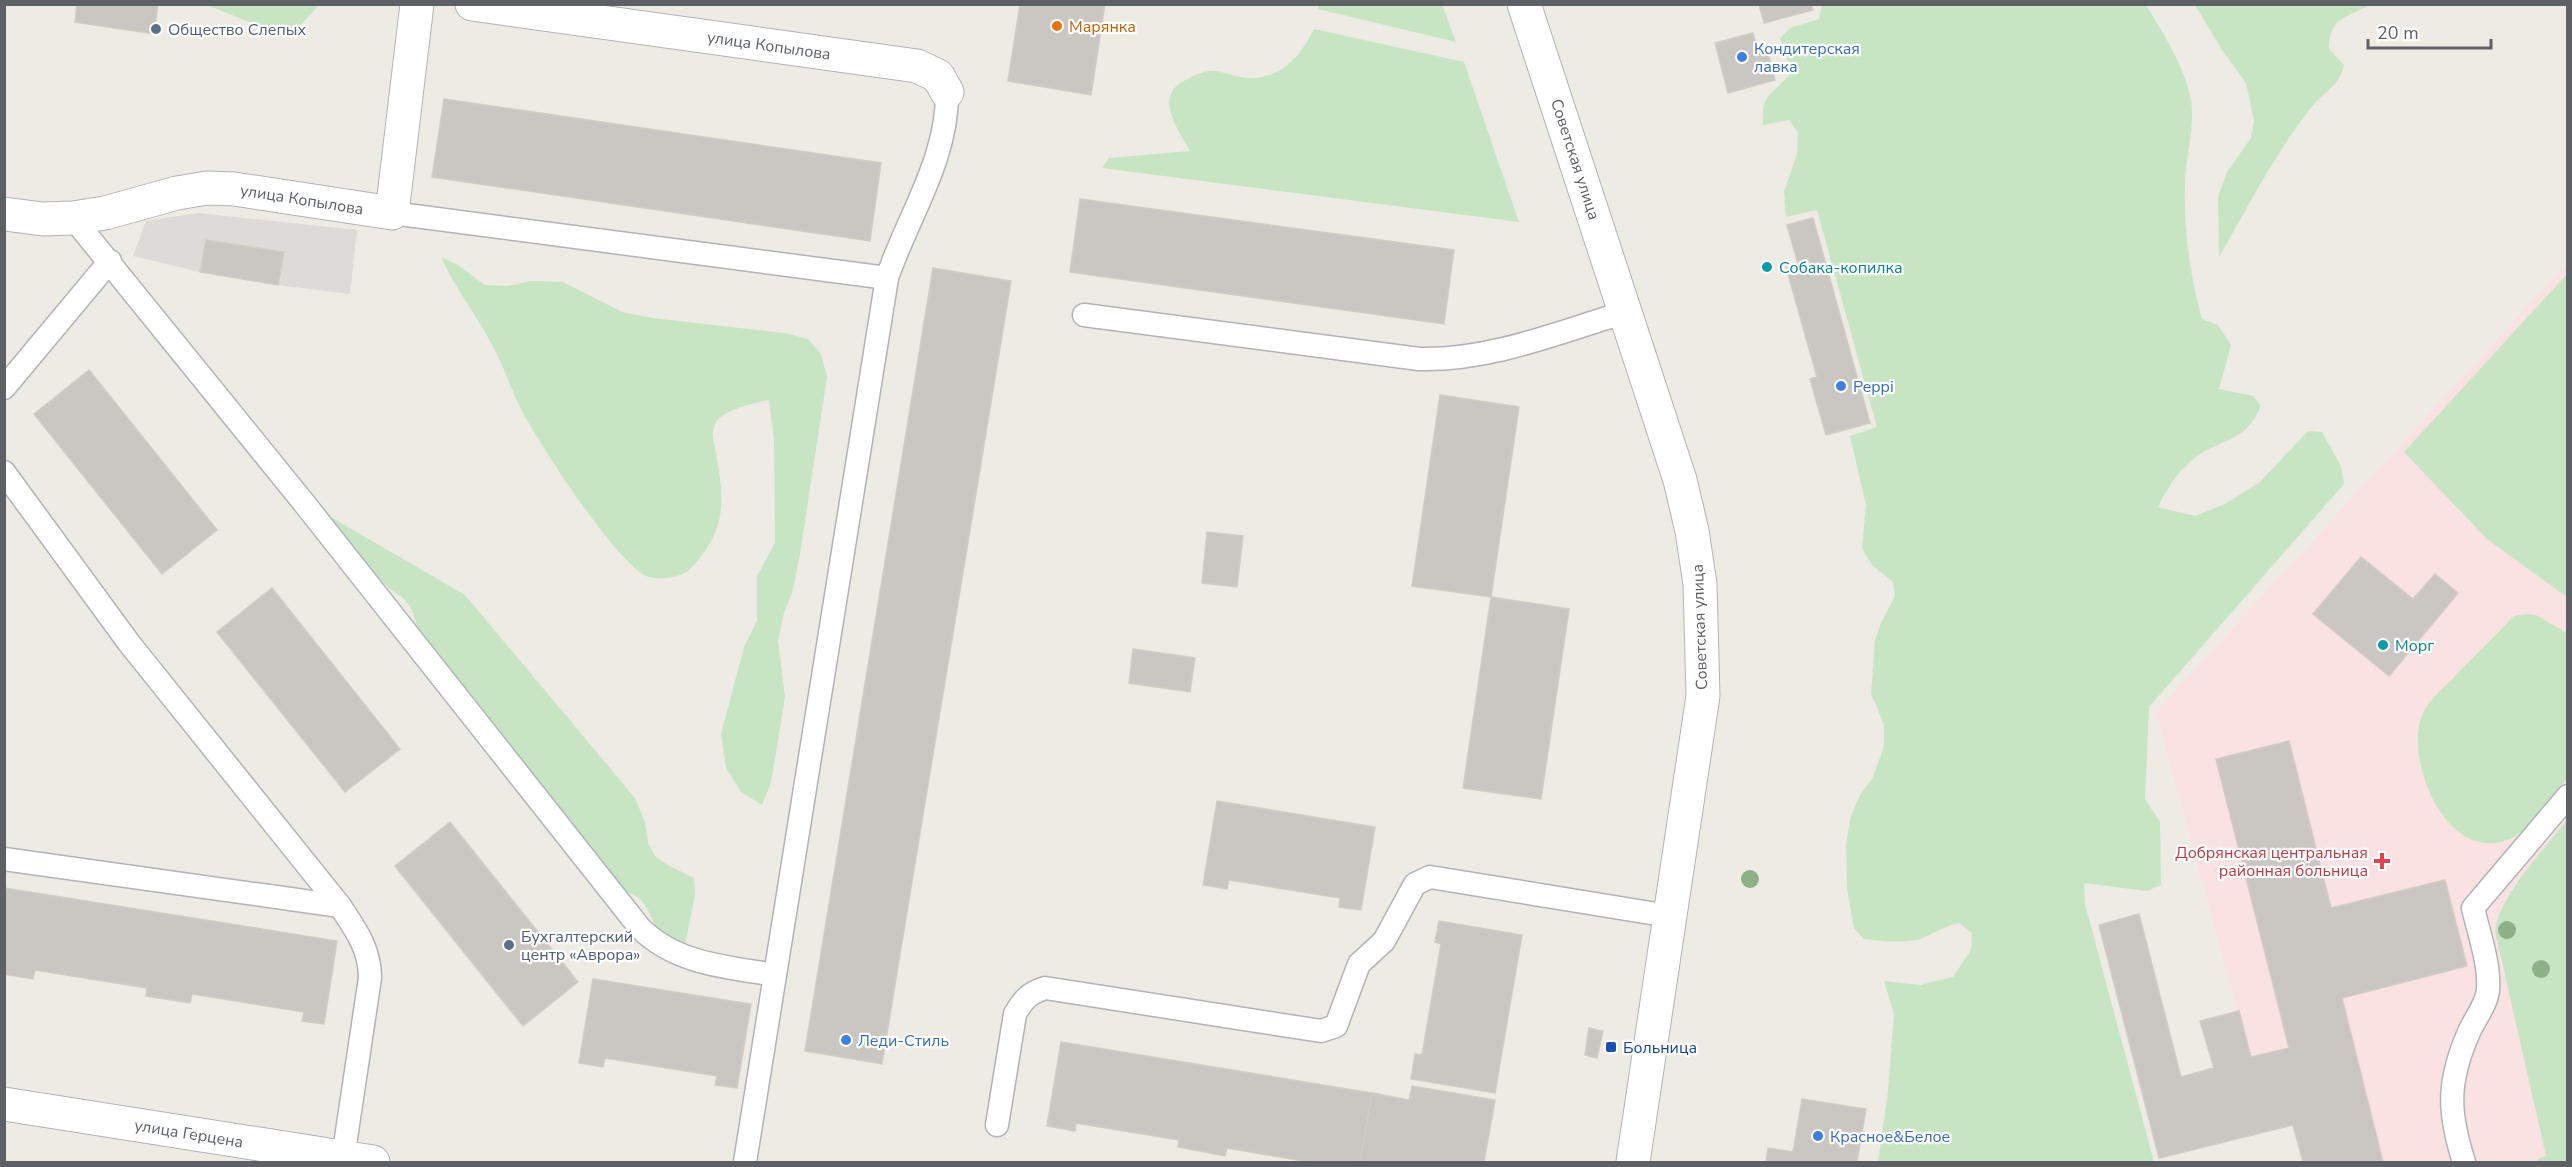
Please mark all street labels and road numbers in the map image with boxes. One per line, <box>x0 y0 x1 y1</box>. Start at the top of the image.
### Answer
street label: улица Копылова <box>706 26 832 66</box>
street label: Советская улица <box>1545 96 1605 223</box>
street label: улица Копылова <box>239 179 365 221</box>
street label: Советская улица <box>1687 564 1713 690</box>
street label: улица Герцена <box>133 1115 245 1153</box>

